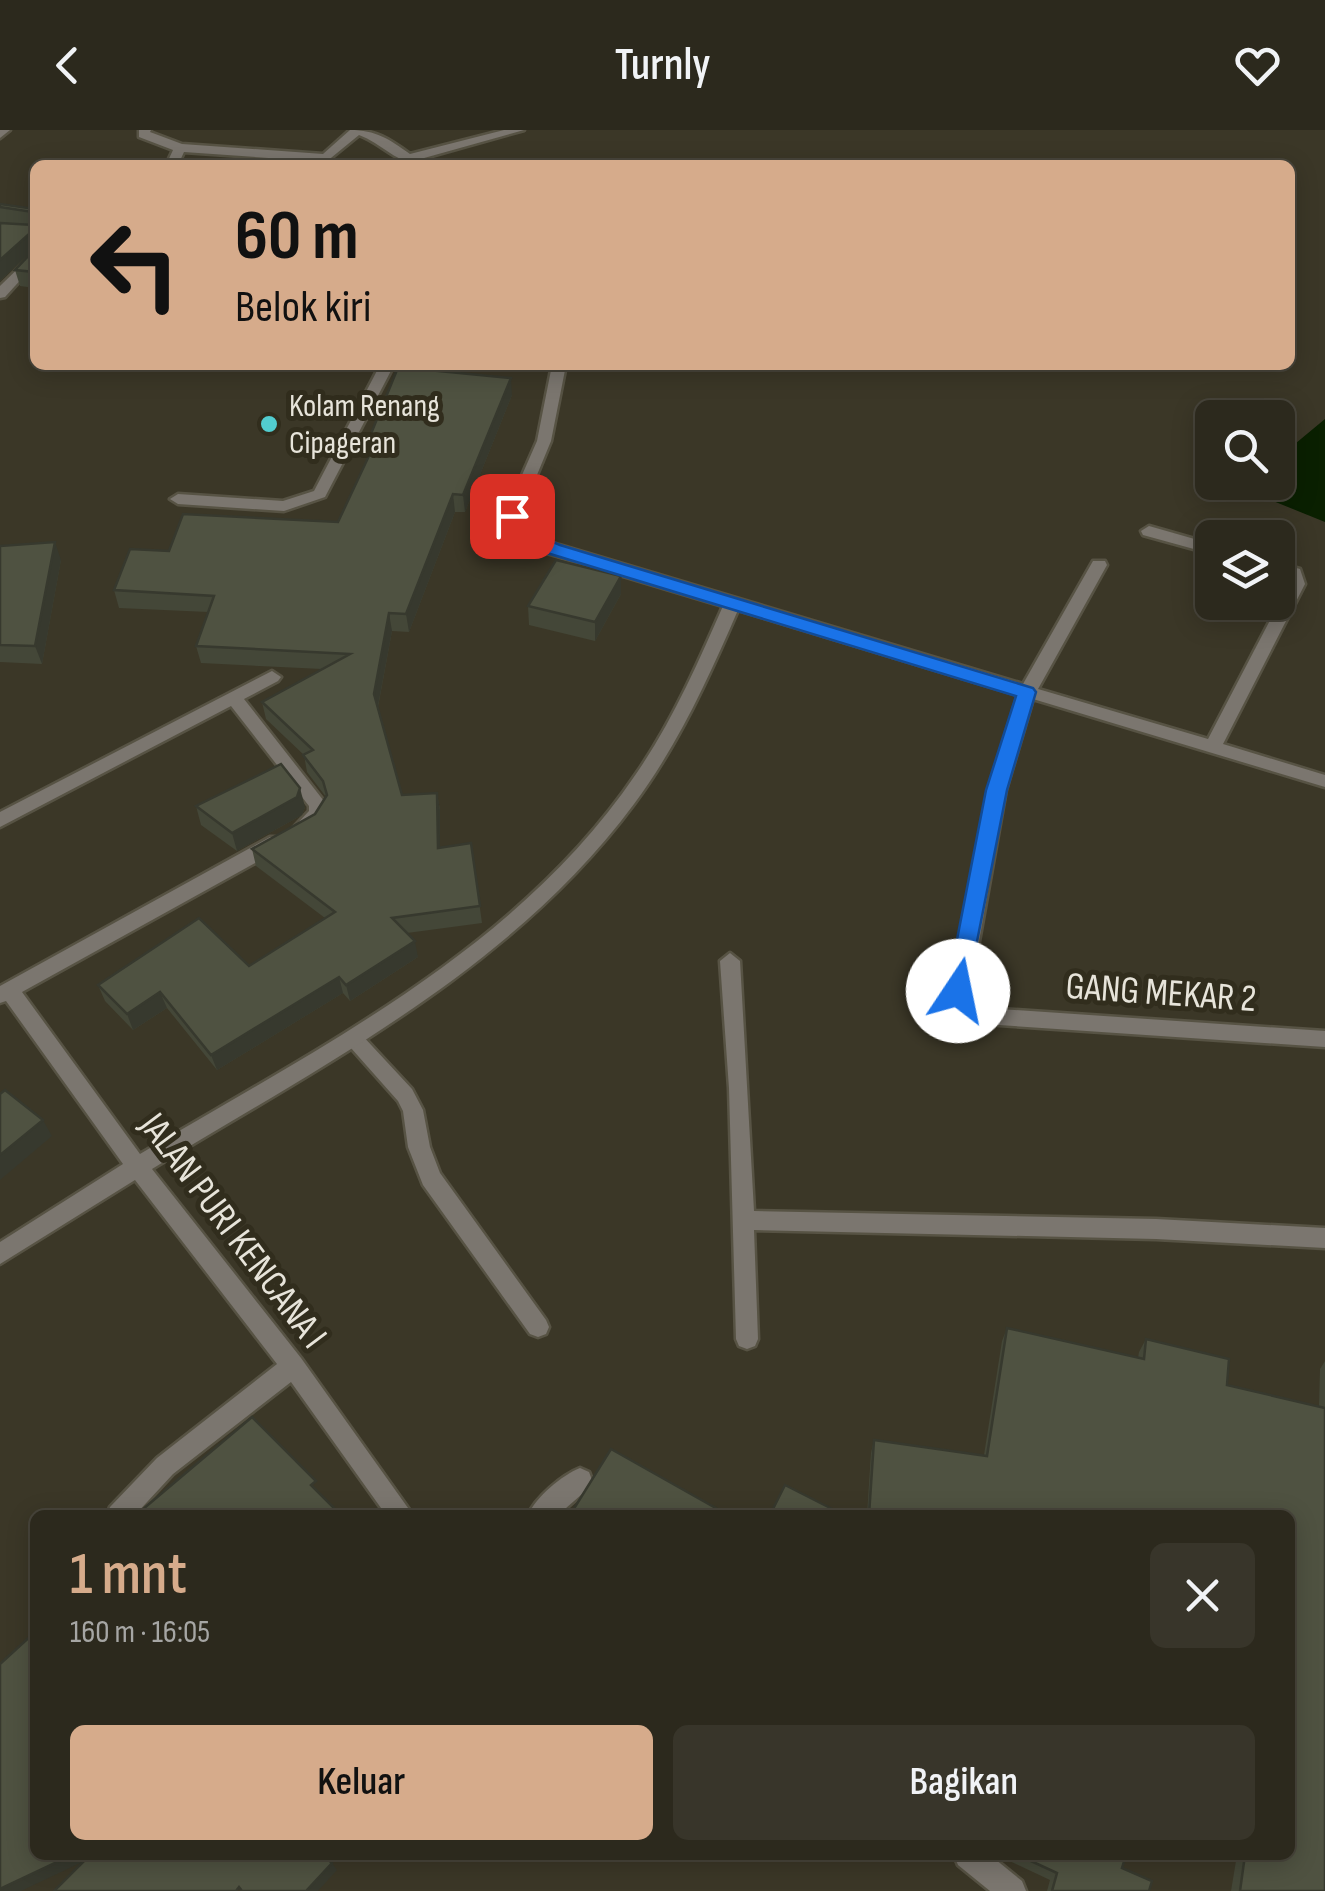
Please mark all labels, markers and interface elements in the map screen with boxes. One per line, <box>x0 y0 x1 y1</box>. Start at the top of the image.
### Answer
icon: back <box>40 38 95 93</box>
text: Turnly <box>615 38 710 93</box>
icon: heart <box>1230 38 1285 93</box>
text: 60 m <box>235 195 359 279</box>
icon: left <box>70 200 200 330</box>
text: Belok kiri <box>235 280 371 335</box>
place label: Kolam Renang Cipageran <box>289 387 440 463</box>
map controls <box>1195 400 1295 620</box>
button: search <box>1195 400 1295 500</box>
marker: Kolam Renang Cipageran <box>258 413 280 435</box>
pin <box>470 474 555 559</box>
icon: arrive <box>485 489 540 544</box>
button: layers <box>1195 520 1295 620</box>
position arrow <box>906 939 1010 1043</box>
street label: GANG MEKAR 2 <box>1064 964 1258 1022</box>
street label: JALAN PURI KENCANA I <box>129 1104 336 1357</box>
text: 1 mnt <box>70 1539 187 1611</box>
button: close <box>1150 1543 1255 1648</box>
text: 160 m · 16:05 <box>70 1613 210 1652</box>
button: Keluar <box>70 1725 653 1840</box>
button: Bagikan <box>673 1725 1255 1840</box>

